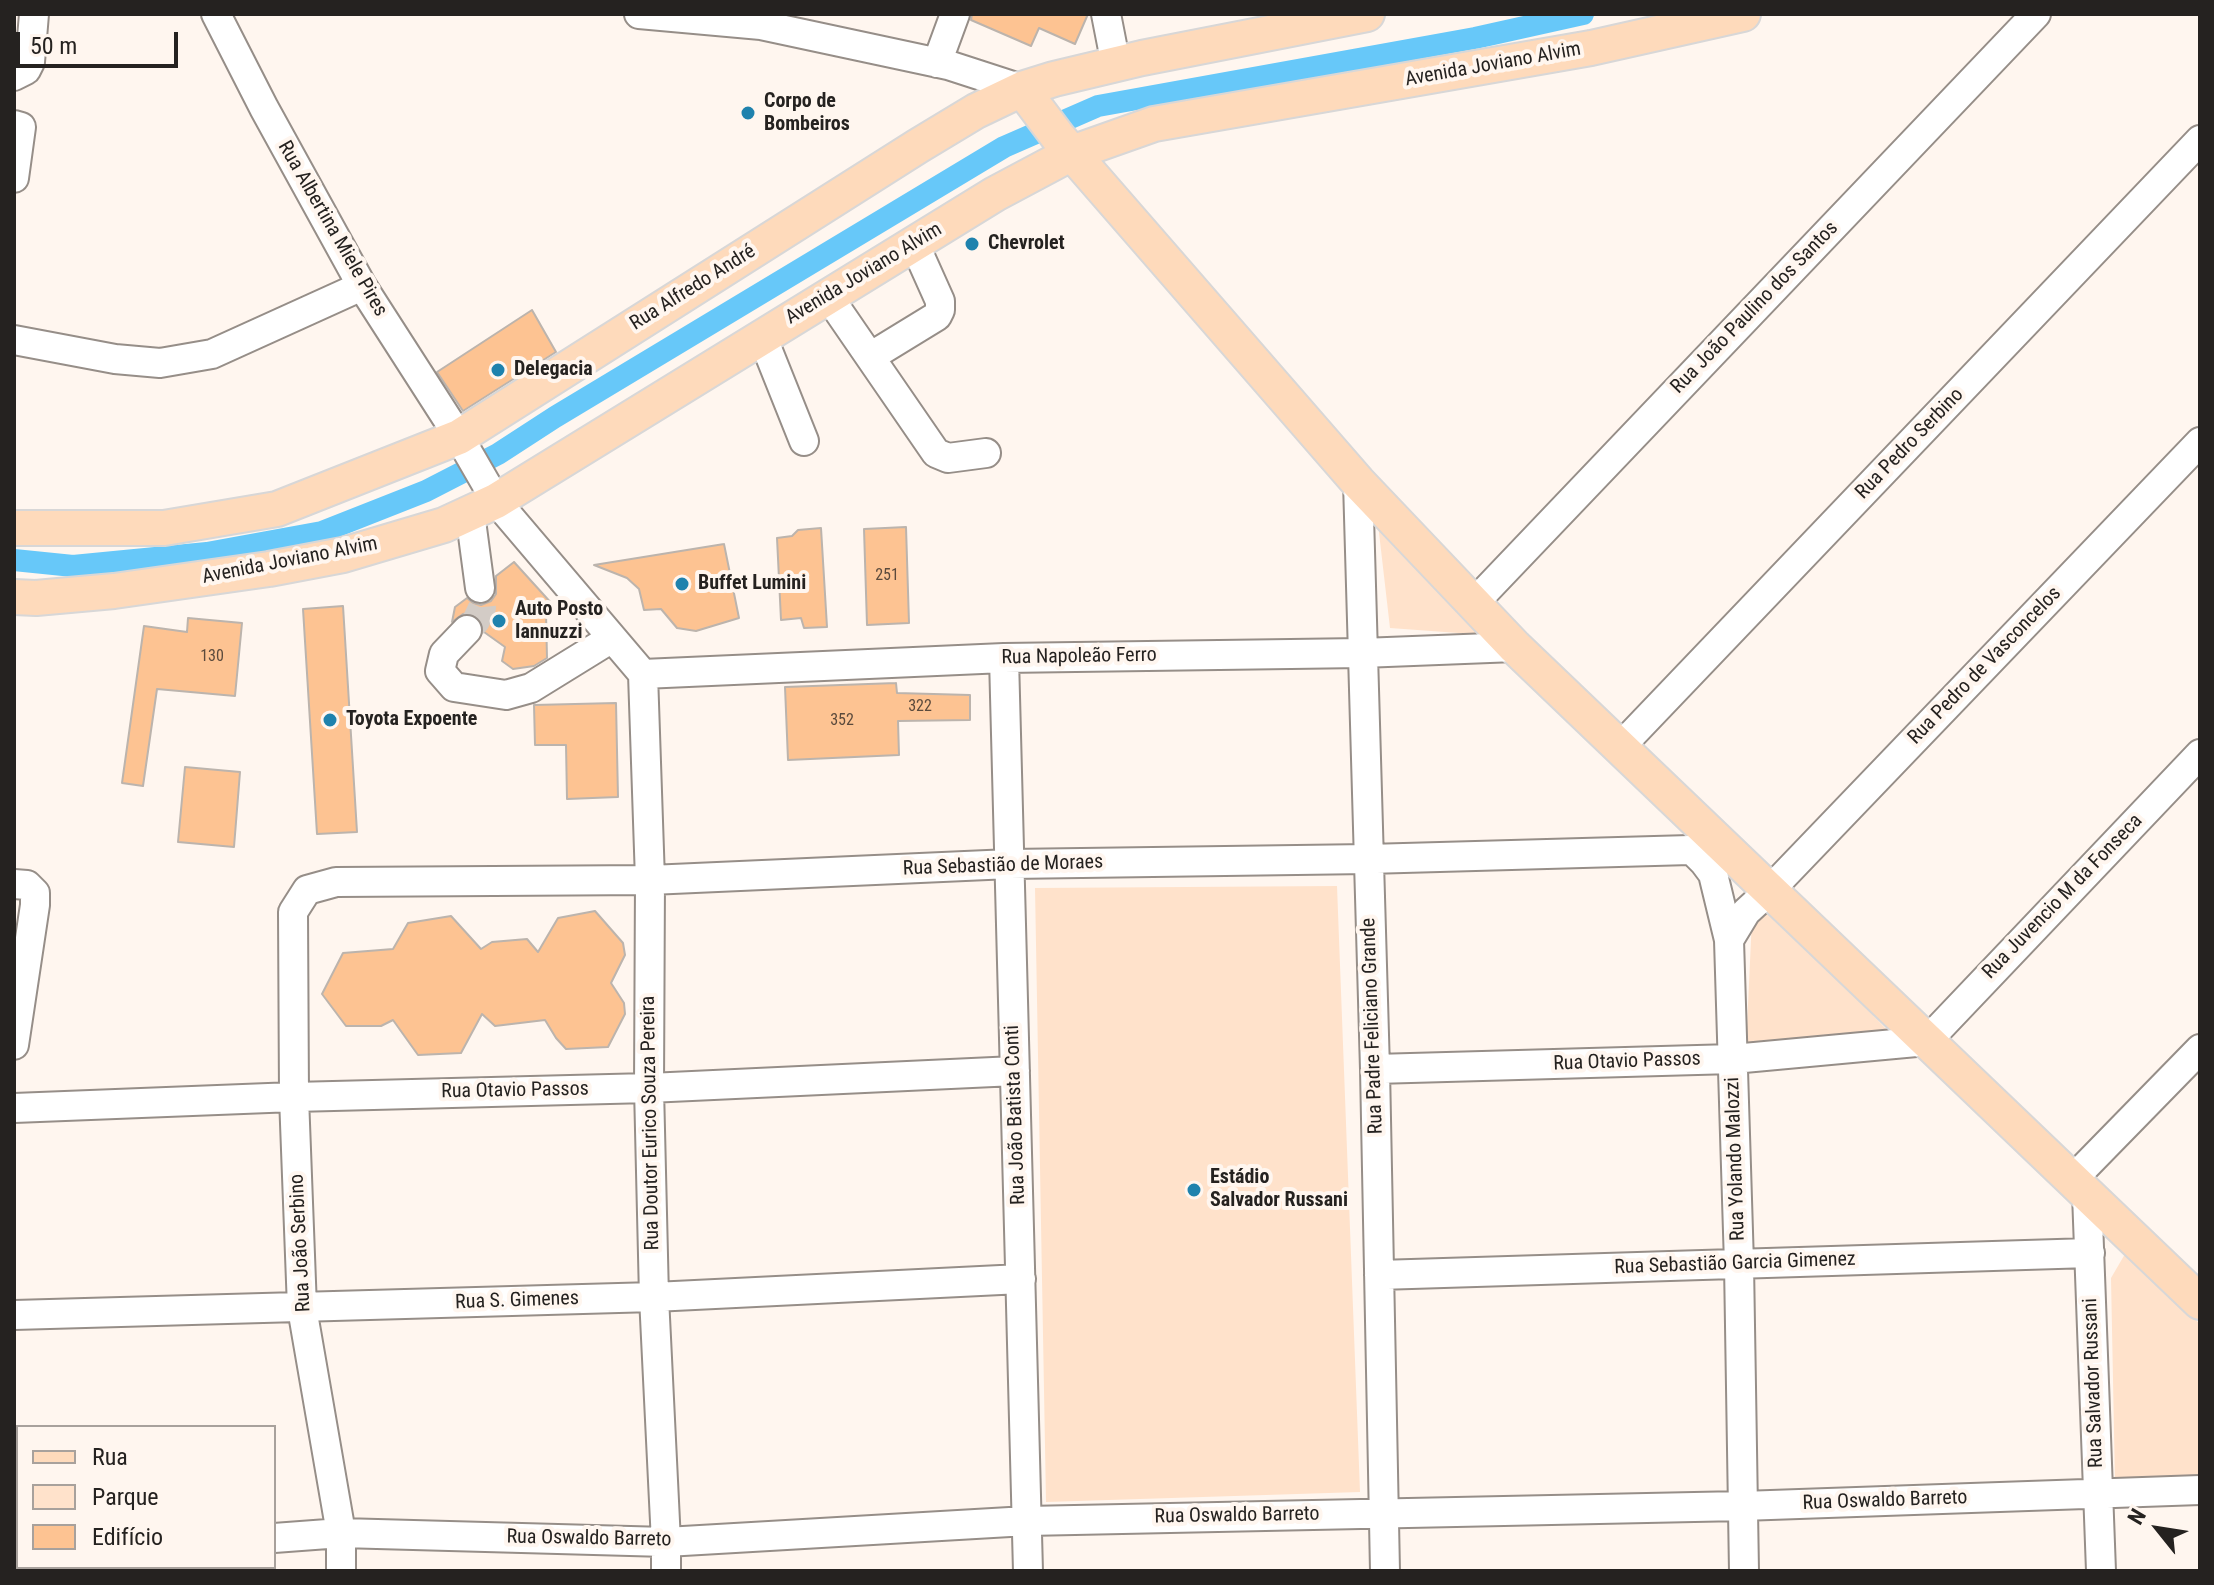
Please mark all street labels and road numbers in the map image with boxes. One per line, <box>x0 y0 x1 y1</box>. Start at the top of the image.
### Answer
street label: Avenida Joviano Alvim <box>1403 38 1583 92</box>
street label: Rua Albertina Miele Pires <box>272 137 392 321</box>
street label: Rua João Paulino dos Santos <box>1666 217 1844 399</box>
street label: Avenida Joviano Alvim <box>781 218 947 330</box>
street label: Rua Alfredo André <box>626 240 760 336</box>
street label: Rua Pedro Serbino <box>1851 383 1969 505</box>
street label: Avenida Joviano Alvim <box>200 532 380 590</box>
street label: Rua Pedro de Vasconcelos <box>1903 582 2067 750</box>
street label: Rua Napoleão Ferro <box>1001 644 1157 670</box>
street label: Rua Juvencio M da Fonseca <box>1978 810 2148 984</box>
street label: Rua Sebastião de Moraes <box>902 851 1104 881</box>
street label: Rua Padre Feliciano Grande <box>1357 917 1389 1135</box>
street label: Rua Doutor Eurico Souza Pereira <box>637 996 665 1250</box>
street label: Rua João Batista Conti <box>1001 1025 1031 1205</box>
street label: Rua Otavio Passos <box>1553 1047 1701 1077</box>
street label: Rua Yolando Malozzi <box>1721 1077 1751 1241</box>
street label: Rua Otavio Passos <box>441 1078 589 1104</box>
street label: Rua João Serbino <box>285 1173 317 1313</box>
street label: Rua Sebastião Garcia Gimenez <box>1614 1248 1856 1280</box>
street label: Rua S. Gimenes <box>455 1287 579 1315</box>
street label: Rua Salvador Russani <box>2079 1298 2109 1468</box>
street label: Rua Oswaldo Barreto <box>1802 1486 1968 1516</box>
street label: Rua Oswaldo Barreto <box>1154 1503 1320 1529</box>
street label: Rua Oswaldo Barreto <box>506 1526 672 1552</box>

